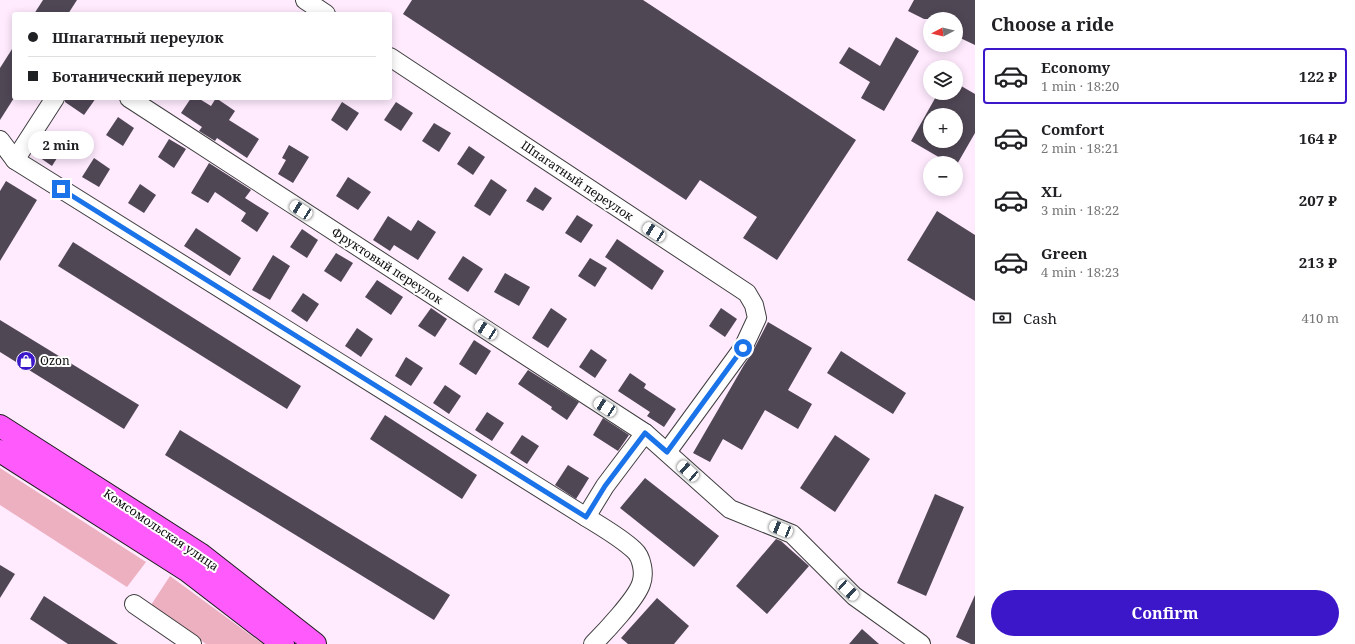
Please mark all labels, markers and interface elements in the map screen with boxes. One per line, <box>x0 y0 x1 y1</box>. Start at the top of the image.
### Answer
north arrow <box>923 12 963 52</box>
map controls <box>923 12 963 196</box>
text: Choose a ride <box>991 12 1114 36</box>
text: Шпагатный переулок <box>52 27 223 47</box>
text: Economy <box>1041 57 1110 77</box>
icon: car <box>993 58 1029 94</box>
button: layers <box>923 60 963 100</box>
text: Ботанический переулок <box>52 66 241 86</box>
text: 122 ₽ <box>1299 66 1337 86</box>
text: 1 min · 18:20 <box>1041 77 1119 95</box>
button: + <box>923 108 963 148</box>
text: Comfort <box>1041 119 1104 139</box>
icon: car <box>993 120 1029 156</box>
text: 164 ₽ <box>1299 128 1337 148</box>
callout: 2 min <box>28 131 94 159</box>
text: 2 min <box>43 136 79 154</box>
street label: Шпагатный переулок <box>518 137 638 225</box>
text: 2 min · 18:21 <box>1041 139 1119 157</box>
button: − <box>923 156 963 196</box>
route end <box>52 180 70 198</box>
text: XL <box>1041 181 1062 201</box>
icon: car <box>993 182 1029 218</box>
text: 207 ₽ <box>1299 190 1337 210</box>
car <box>288 198 314 222</box>
text: 3 min · 18:22 <box>1041 201 1119 219</box>
car <box>641 220 667 244</box>
street label: Фруктовый переулок <box>328 223 447 308</box>
text: Green <box>1041 243 1088 263</box>
icon: car <box>993 244 1029 280</box>
text: 213 ₽ <box>1299 252 1337 272</box>
text: 4 min · 18:23 <box>1041 263 1119 281</box>
icon: cash <box>991 307 1013 329</box>
text: Cash <box>1023 308 1057 328</box>
text: 410 m <box>1302 309 1339 327</box>
car <box>473 318 499 342</box>
route start <box>734 339 752 357</box>
shop icon: Ozon <box>15 350 37 372</box>
place label: Ozon <box>40 352 70 369</box>
car <box>592 395 618 419</box>
car <box>675 459 701 483</box>
street label: Комсомольская улица <box>100 485 222 575</box>
car <box>768 519 794 539</box>
car <box>835 577 861 603</box>
button: Confirm <box>991 590 1339 636</box>

